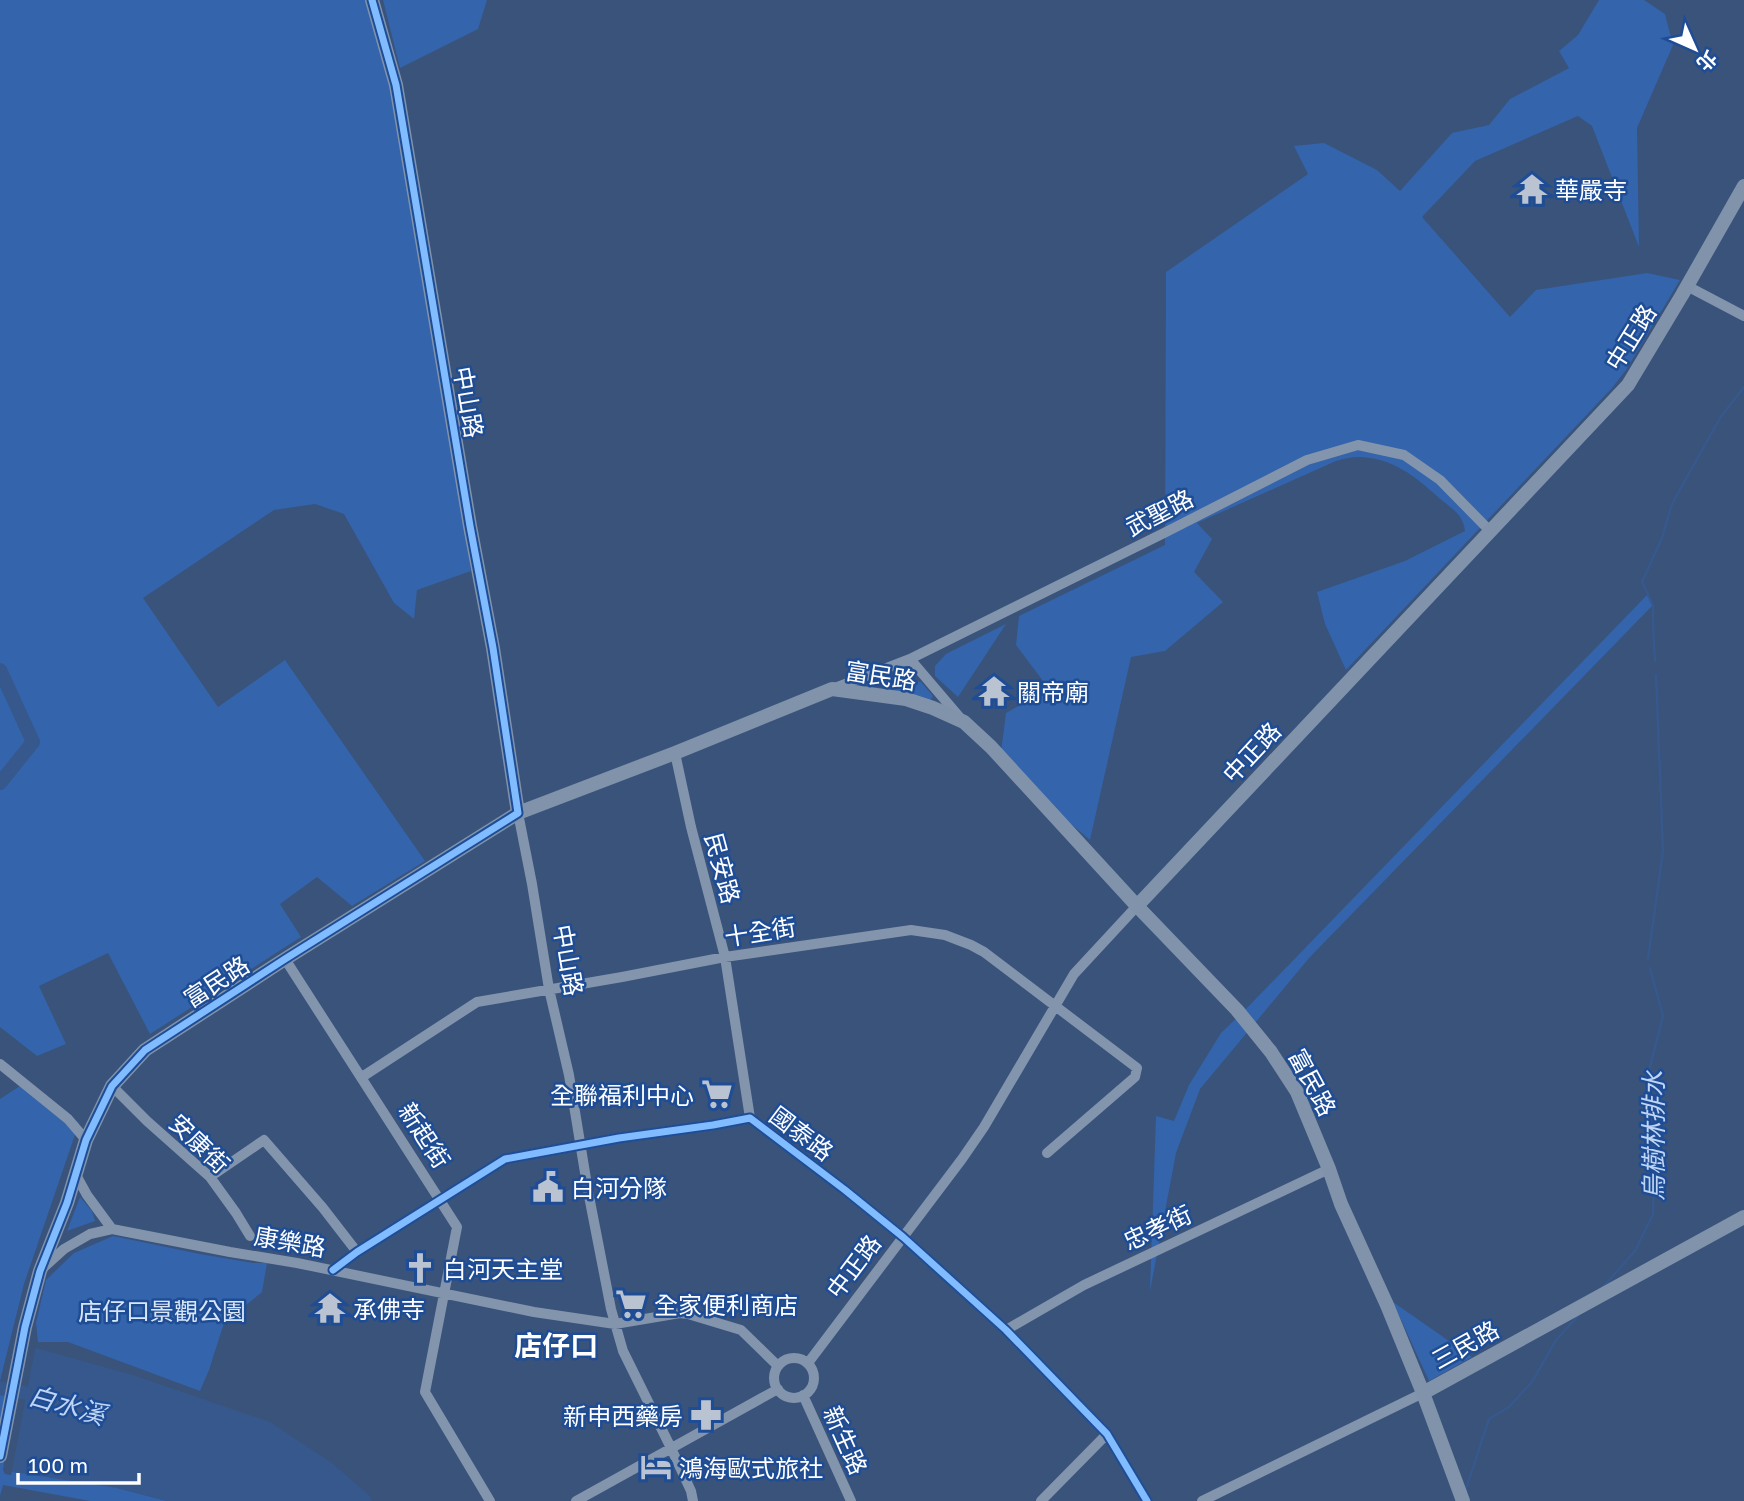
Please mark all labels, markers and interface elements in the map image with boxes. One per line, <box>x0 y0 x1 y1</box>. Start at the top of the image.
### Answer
north arrow <box>1660 14 1730 84</box>
text: 北 <box>1693 47 1722 76</box>
temple icon: 華嚴寺 <box>1515 172 1549 206</box>
place label: 華嚴寺 <box>1555 175 1627 204</box>
street label: 中正路 <box>1599 299 1661 375</box>
street label: 中山路 <box>448 364 490 440</box>
street label: 武聖路 <box>1120 483 1198 541</box>
street label: 富民路 <box>843 655 919 695</box>
temple icon: 關帝廟 <box>977 674 1011 708</box>
place label: 關帝廟 <box>1017 677 1089 706</box>
street label: 中正路 <box>1216 716 1286 788</box>
street label: 民安路 <box>700 829 746 907</box>
street label: 十全街 <box>722 911 798 951</box>
street label: 中山路 <box>548 922 590 998</box>
street label: 富民路 <box>178 949 254 1013</box>
street label: 富民路 <box>1283 1043 1343 1121</box>
water label: 烏樹林排水 <box>1638 1070 1669 1201</box>
supermarket icon: 全聯福利中心 <box>700 1077 734 1111</box>
place label: 全聯福利中心 <box>550 1080 694 1109</box>
street label: 新起街 <box>393 1097 457 1173</box>
street label: 國泰路 <box>765 1100 839 1166</box>
street label: 安康街 <box>164 1108 236 1178</box>
public building icon: 白河分隊 <box>531 1170 565 1204</box>
place label: 白河分隊 <box>571 1173 667 1202</box>
street label: 忠孝街 <box>1118 1199 1196 1255</box>
street label: 康樂路 <box>252 1220 328 1262</box>
street label: 中正路 <box>820 1229 886 1303</box>
church icon: 白河天主堂 <box>403 1251 437 1285</box>
place label: 白河天主堂 <box>443 1254 563 1283</box>
supermarket icon: 全家便利商店 <box>614 1287 648 1321</box>
place label: 全家便利商店 <box>654 1290 798 1319</box>
temple icon: 承佛寺 <box>313 1291 347 1325</box>
place label: 承佛寺 <box>353 1294 425 1323</box>
park label: 店仔口景觀公園 <box>78 1296 246 1325</box>
street label: 三民路 <box>1426 1314 1504 1374</box>
district label: 店仔口 <box>514 1329 598 1362</box>
water label: 白水溪 <box>25 1379 113 1432</box>
pharmacy icon: 新申西藥房 <box>689 1398 723 1432</box>
place label: 新申西藥房 <box>563 1401 683 1430</box>
street label: 新生路 <box>818 1401 874 1479</box>
scale bar <box>18 1442 138 1486</box>
hotel icon: 鴻海歐式旅社 <box>639 1450 673 1484</box>
text: 100 m <box>28 1452 88 1478</box>
place label: 鴻海歐式旅社 <box>679 1453 823 1482</box>

